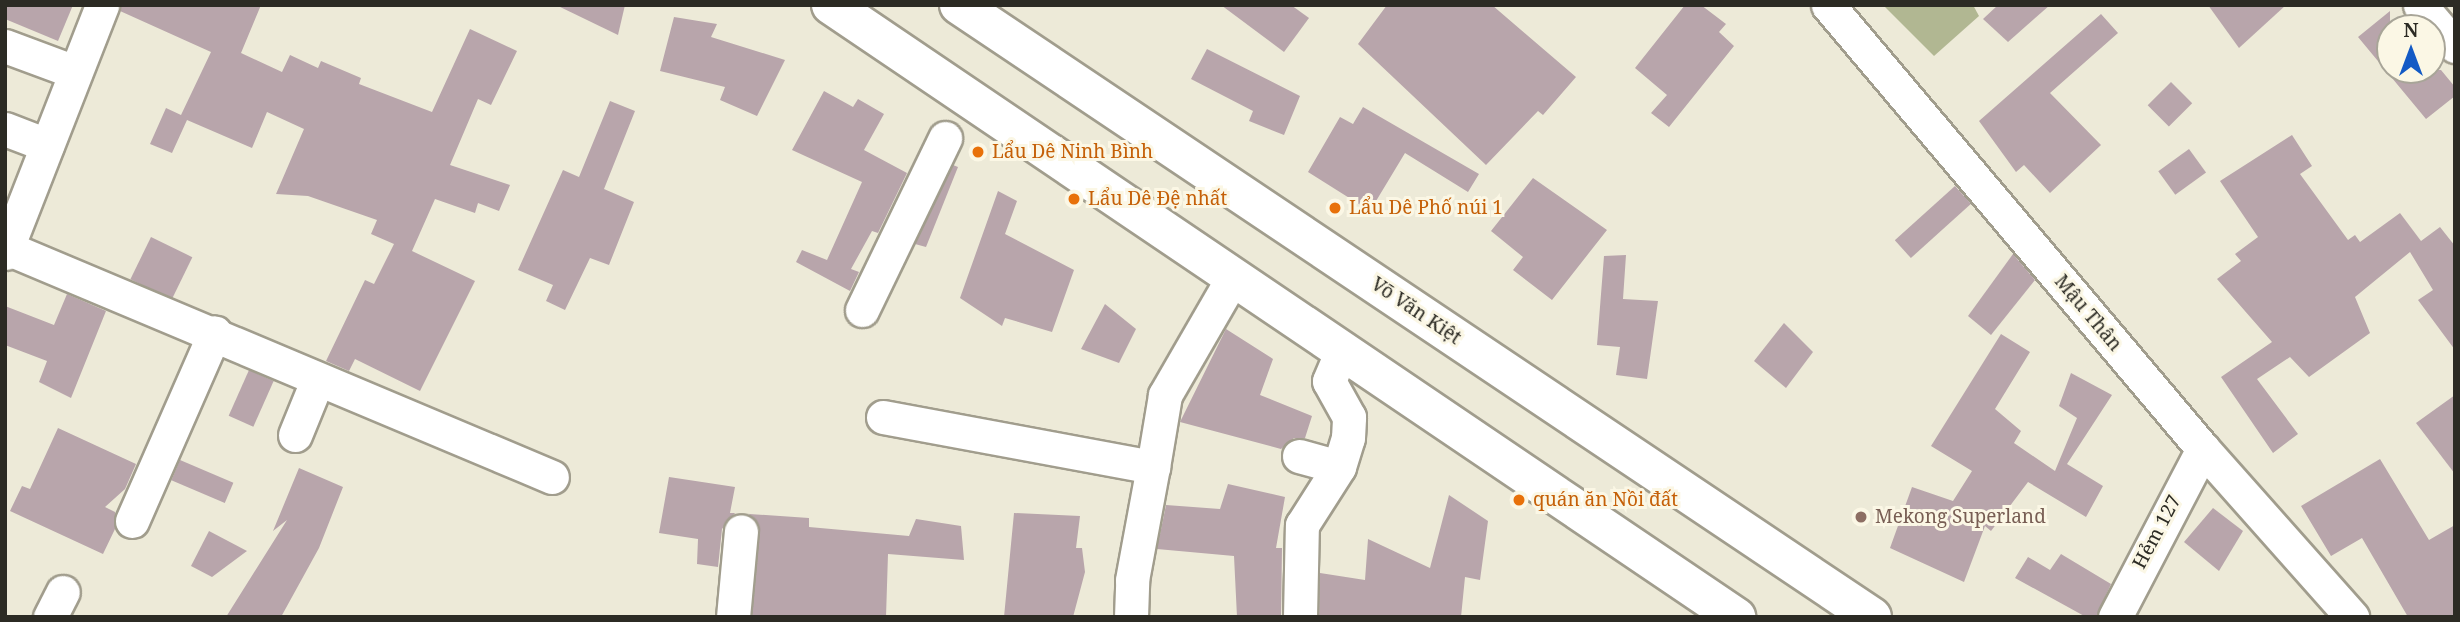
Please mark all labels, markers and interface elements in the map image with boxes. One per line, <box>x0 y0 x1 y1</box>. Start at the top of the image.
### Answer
north arrow <box>2376 14 2446 84</box>
text: N <box>2404 17 2418 43</box>
place label: Lẩu Dê Ninh Bình <box>992 141 1153 163</box>
marker: Lẩu Dê Ninh Bình <box>970 144 986 160</box>
place label: Lẩu Dê Đệ nhất <box>1088 188 1227 210</box>
marker: Lẩu Dê Đệ nhất <box>1066 191 1082 207</box>
place label: Lẩu Dê Phố núi 1 <box>1349 197 1503 219</box>
marker: Lẩu Dê Phố núi 1 <box>1327 200 1343 216</box>
street label: Mậu Thân <box>2050 270 2126 356</box>
street label: Võ Văn Kiệt <box>1367 273 1465 349</box>
place label: quán ăn Nồi đất <box>1533 489 1678 511</box>
street label: Hẻm 127 <box>2128 491 2186 573</box>
marker: quán ăn Nồi đất <box>1511 492 1527 508</box>
place label: Mekong Superland <box>1875 506 2046 528</box>
marker: Mekong Superland <box>1853 509 1869 525</box>

